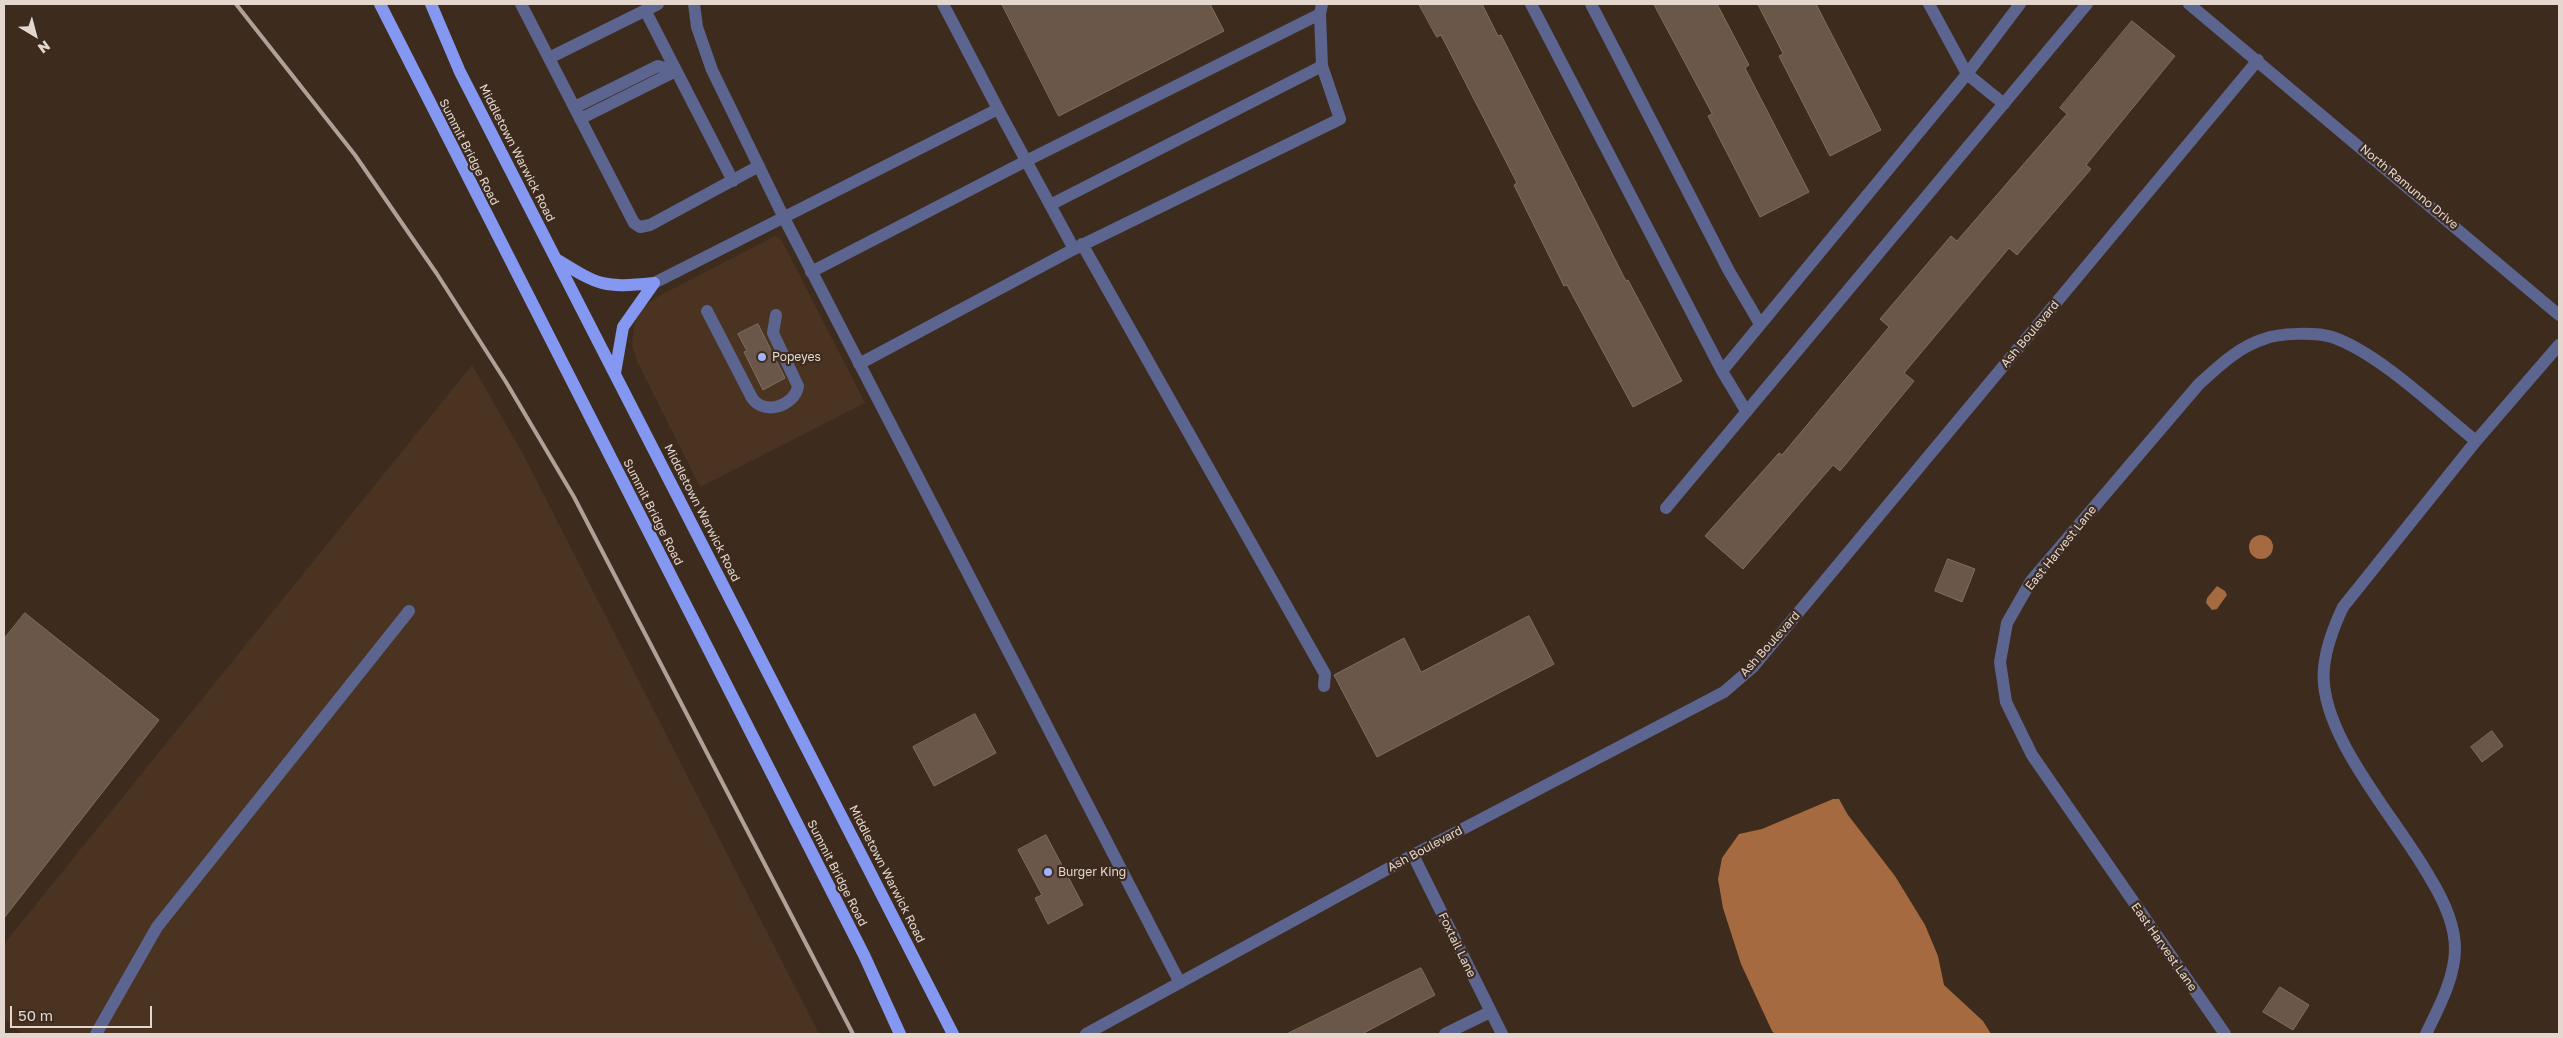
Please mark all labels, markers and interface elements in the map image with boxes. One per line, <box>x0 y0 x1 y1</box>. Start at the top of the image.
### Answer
north arrow <box>10 10 60 60</box>
text: N <box>35 37 54 57</box>
street label: Middletown Warwick Road <box>476 82 558 224</box>
street label: Summit Bridge Road <box>436 96 502 208</box>
street label: North Ramunno Drive <box>2357 142 2461 232</box>
street label: Ash Boulevard <box>1998 298 2062 370</box>
place label: Popeyes <box>772 350 821 364</box>
marker: Popeyes <box>756 351 768 363</box>
street label: Middletown Warwick Road <box>661 442 743 584</box>
street label: Summit Bridge Road <box>620 456 686 568</box>
street label: East Harvest Lane <box>2022 503 2100 593</box>
street label: Ash Boulevard <box>1737 608 1803 680</box>
street label: Middletown Warwick Road <box>846 803 928 945</box>
street label: Summit Bridge Road <box>804 817 870 929</box>
street label: Ash Boulevard <box>1385 823 1465 875</box>
place label: Burger King <box>1058 865 1126 879</box>
marker: Burger King <box>1042 866 1054 878</box>
street label: East Harvest Lane <box>2128 900 2200 994</box>
street label: Foxtail Lane <box>1435 910 1479 980</box>
scale bar <box>12 996 155 1028</box>
text: 50 m <box>18 1006 53 1024</box>

